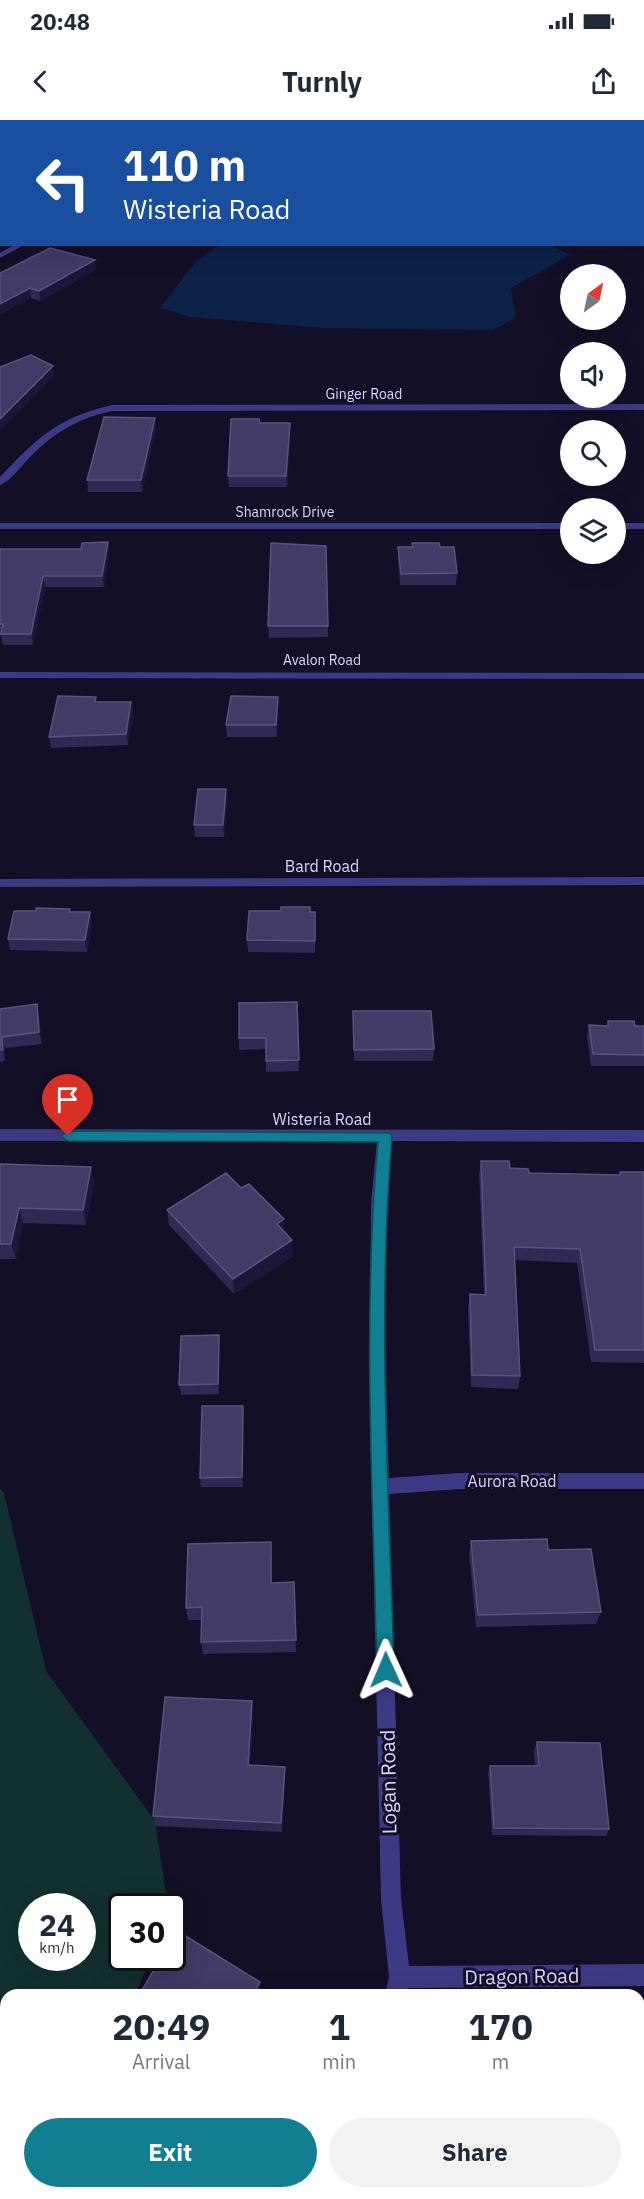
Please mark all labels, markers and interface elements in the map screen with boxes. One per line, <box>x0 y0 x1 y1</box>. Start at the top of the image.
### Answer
text: 20:48 <box>30 7 90 36</box>
text: Turnly <box>282 64 362 99</box>
icon: back <box>24 65 57 98</box>
icon: share <box>587 65 620 98</box>
text: 110 m <box>123 138 246 193</box>
icon: left <box>24 144 102 222</box>
text: Wisteria Road <box>123 191 290 226</box>
north arrow <box>560 264 626 330</box>
map controls <box>560 264 626 564</box>
button: sound <box>560 342 626 408</box>
street label: Ginger Road <box>326 385 402 403</box>
button: search <box>560 420 626 486</box>
button: layers <box>560 498 626 564</box>
street label: Shamrock Drive <box>236 503 335 521</box>
street label: Avalon Road <box>283 651 361 669</box>
street label: Bard Road <box>285 856 359 876</box>
pin <box>42 1074 93 1136</box>
icon: arrive <box>51 1083 84 1116</box>
street label: Wisteria Road <box>272 1109 372 1129</box>
street label: Aurora Road <box>467 1471 557 1491</box>
position arrow <box>354 1638 418 1702</box>
street label: Logan Road <box>374 1730 402 1834</box>
speed limit sign: 30 <box>108 1893 186 1971</box>
text: 24 <box>39 1905 75 1944</box>
text: km/h <box>39 1938 75 1957</box>
street label: Dragon Road <box>464 1961 580 1991</box>
text: 20:49 <box>112 2003 210 2050</box>
text: 1 <box>328 2003 350 2050</box>
text: 170 <box>468 2003 533 2050</box>
text: Arrival <box>132 2048 190 2075</box>
text: min <box>322 2048 356 2075</box>
text: m <box>492 2048 509 2075</box>
button: Exit <box>24 2118 317 2187</box>
button: Share <box>329 2118 621 2187</box>

